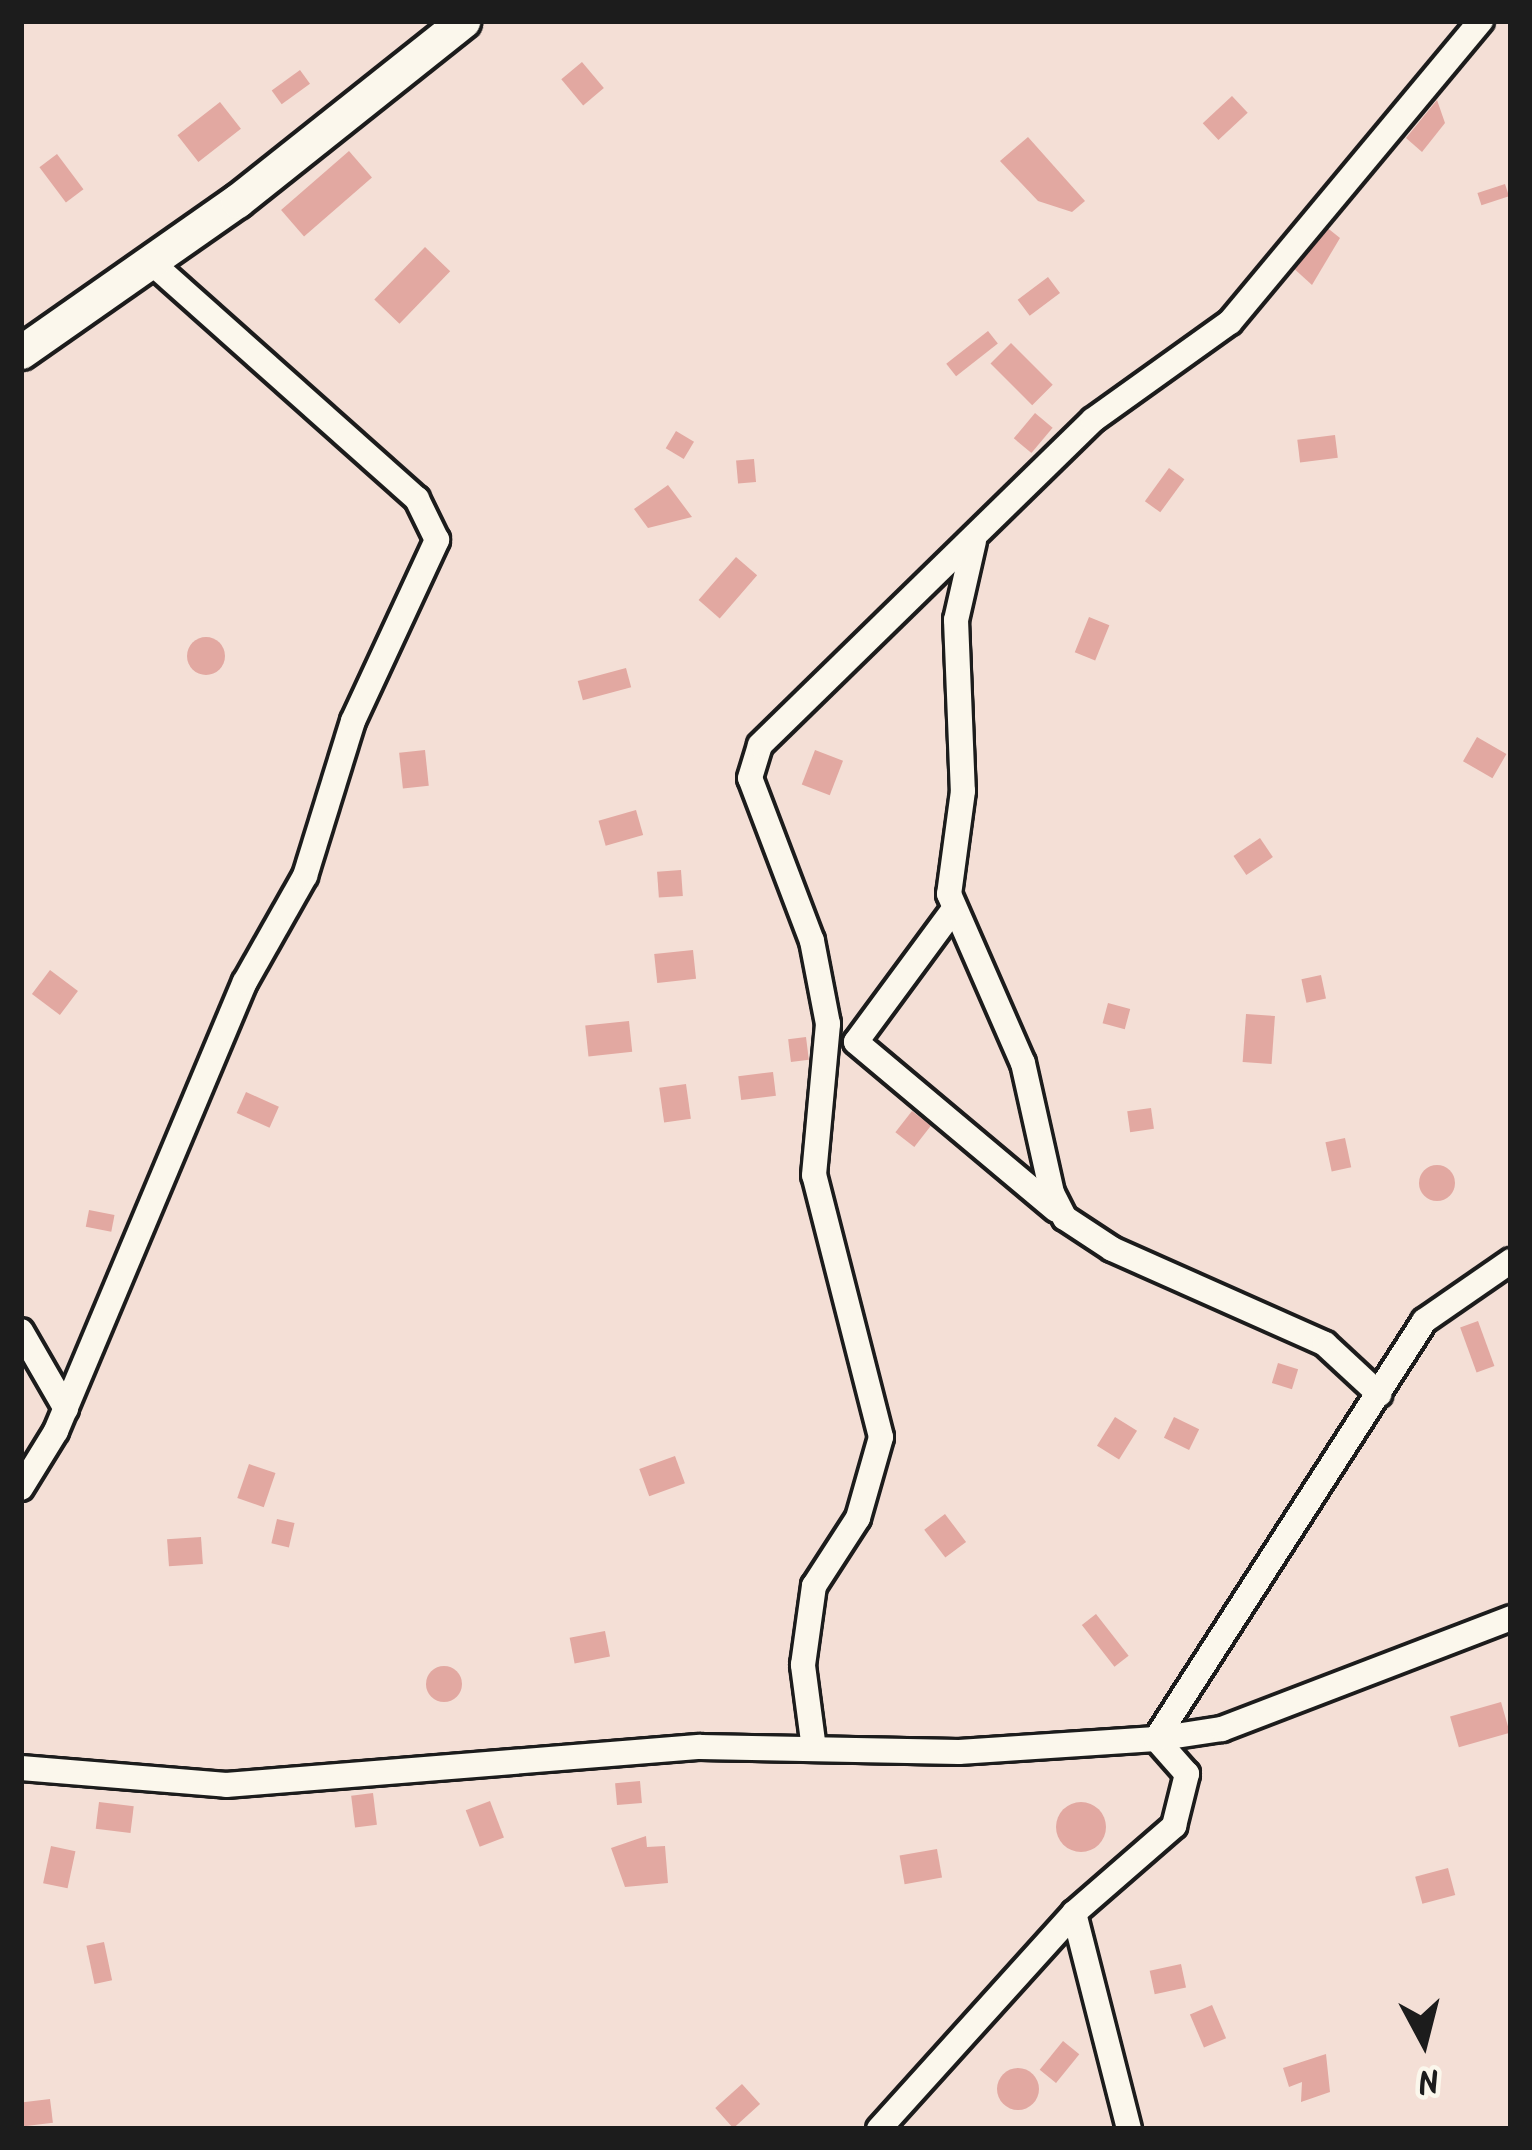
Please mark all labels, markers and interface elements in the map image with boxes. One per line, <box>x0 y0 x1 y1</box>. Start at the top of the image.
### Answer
north arrow <box>1364 1982 1484 2102</box>
text: N <box>1415 2051 1442 2106</box>

